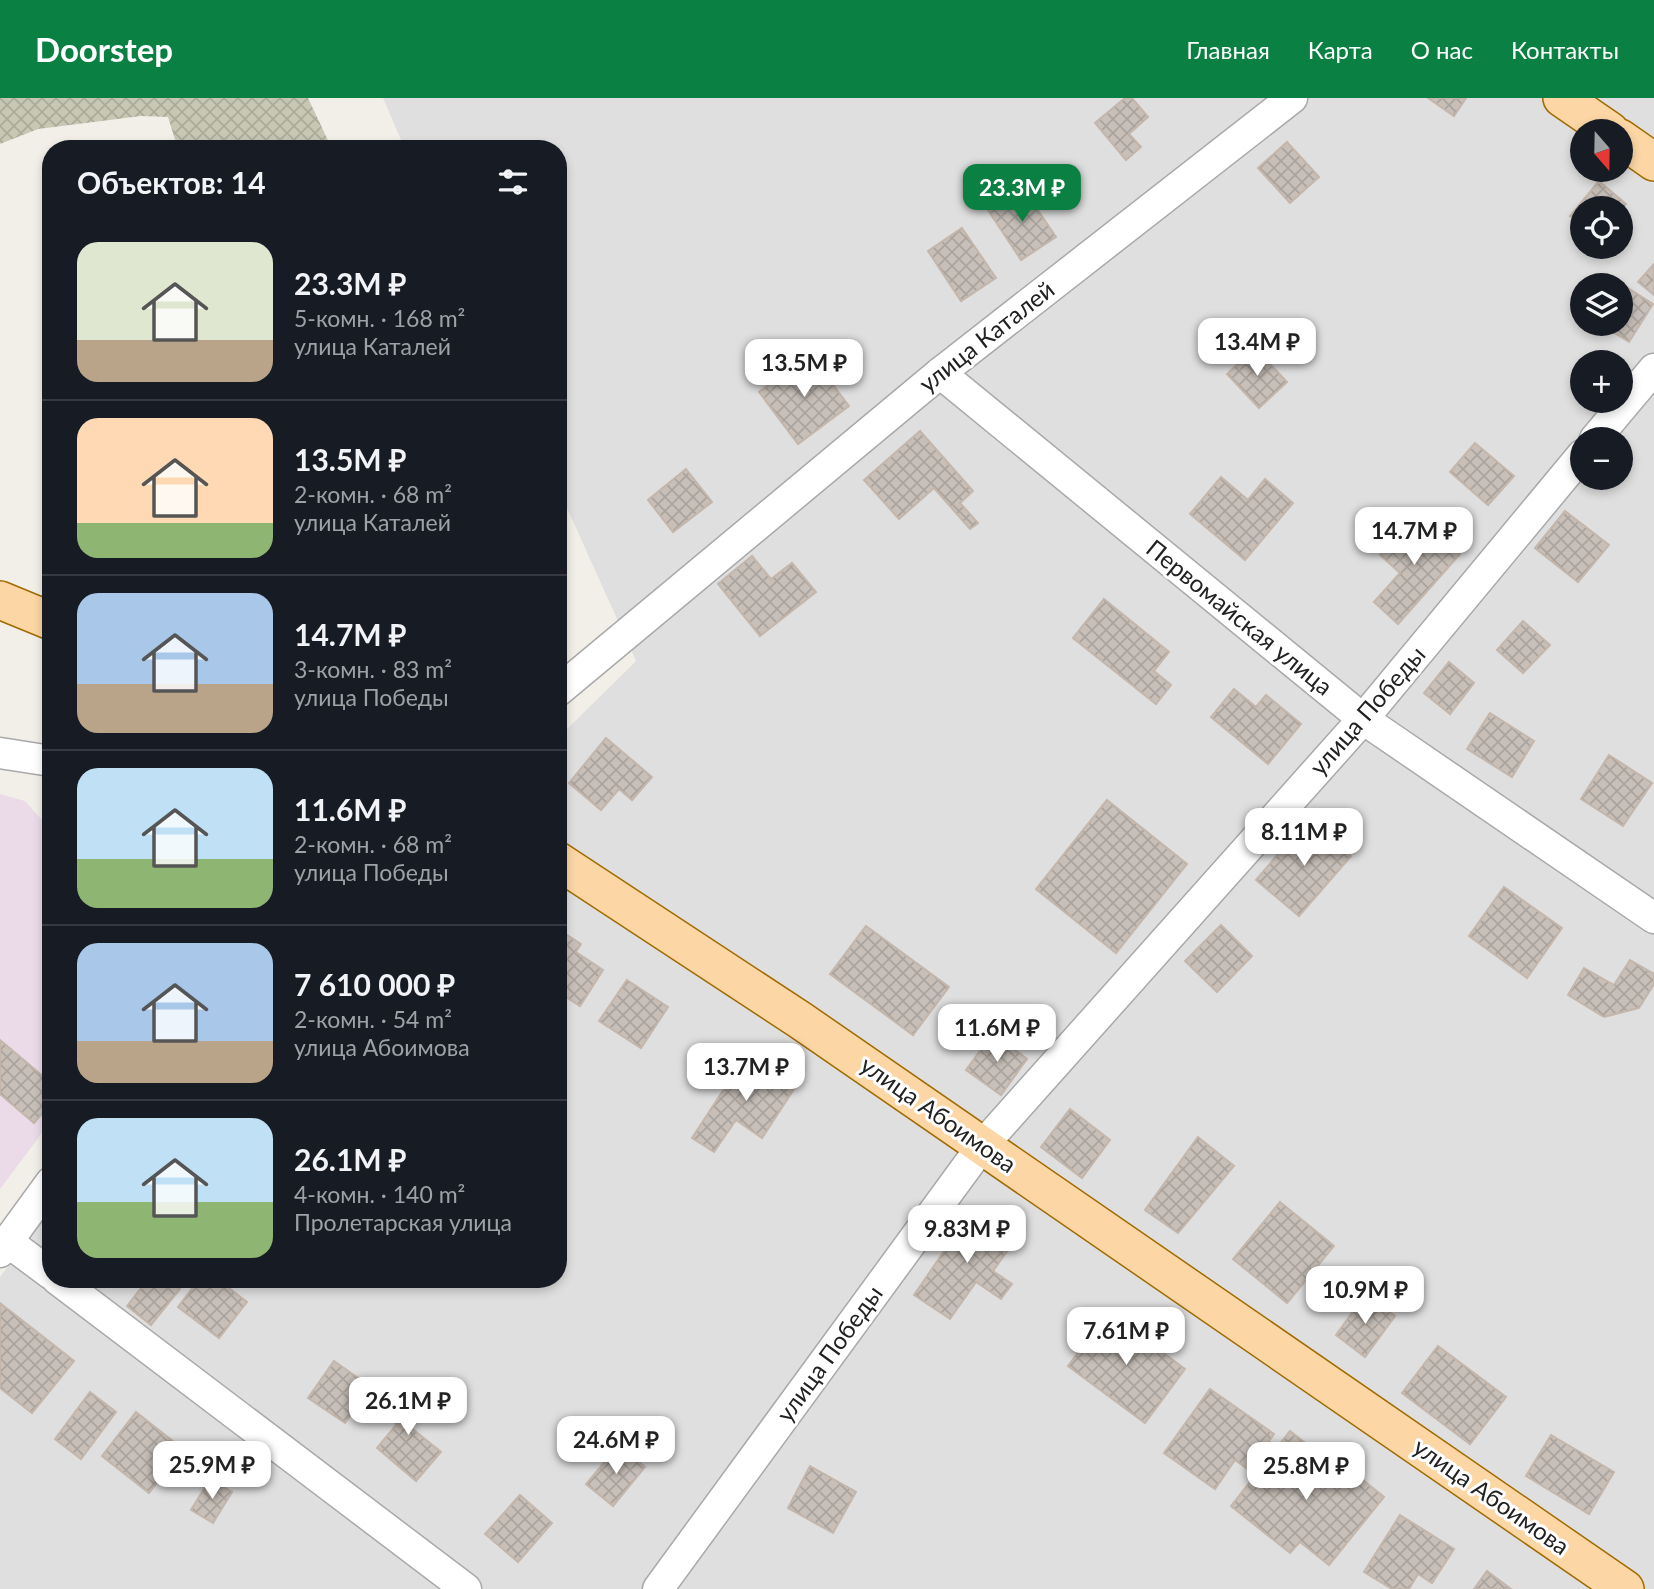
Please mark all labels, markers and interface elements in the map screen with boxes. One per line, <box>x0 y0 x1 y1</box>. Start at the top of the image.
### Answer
text: Doorstep <box>35 29 173 69</box>
text: Главная <box>1186 35 1270 64</box>
text: Карта <box>1308 35 1373 64</box>
text: О нас <box>1411 35 1473 64</box>
text: Контакты <box>1511 35 1619 64</box>
north arrow <box>1570 119 1633 182</box>
map controls <box>1570 119 1633 490</box>
icon: filters <box>494 163 532 201</box>
text: Объектов: 14 <box>77 164 266 200</box>
pin: 23.3M ₽ <box>957 164 1087 224</box>
text: 23.3M ₽ <box>979 173 1065 201</box>
button: locate <box>1570 196 1633 259</box>
text: 23.3M ₽ <box>294 265 406 301</box>
icon: home <box>133 270 217 354</box>
button: layers <box>1570 273 1633 336</box>
street label: улица Каталей <box>913 274 1060 398</box>
text: 5-комн. · 168 m² <box>294 304 465 332</box>
pin: 13.4M ₽ <box>1192 318 1322 378</box>
text: 13.4M ₽ <box>1214 327 1300 355</box>
text: улица Каталей <box>294 332 451 360</box>
pin: 13.5M ₽ <box>739 340 869 399</box>
text: 13.5M ₽ <box>761 348 847 376</box>
button: + <box>1570 350 1633 413</box>
button: − <box>1570 427 1633 490</box>
text: 13.5M ₽ <box>294 441 406 477</box>
icon: home <box>133 446 217 530</box>
text: 2-комн. · 68 m² <box>294 480 452 508</box>
text: улица Каталей <box>294 508 451 536</box>
pin: 14.7M ₽ <box>1349 508 1479 567</box>
text: 14.7M ₽ <box>1371 516 1457 544</box>
street label: Первомайская улица <box>1141 533 1339 701</box>
text: 14.7M ₽ <box>294 616 406 652</box>
icon: home <box>133 621 217 705</box>
street label: улица Победы <box>1303 640 1431 780</box>
text: 3-комн. · 83 m² <box>294 655 452 683</box>
text: улица Победы <box>294 683 449 711</box>
text: 11.6M ₽ <box>294 791 406 827</box>
icon: home <box>133 796 217 880</box>
pin: 8.11M ₽ <box>1239 808 1369 868</box>
text: 8.11M ₽ <box>1261 817 1347 845</box>
text: 2-комн. · 68 m² <box>294 830 452 858</box>
text: улица Победы <box>294 858 449 886</box>
text: 7 610 000 ₽ <box>294 966 455 1002</box>
icon: home <box>133 971 217 1055</box>
pin: 11.6M ₽ <box>932 1004 1062 1064</box>
text: 2-комн. · 54 m² <box>294 1005 452 1033</box>
text: 11.6M ₽ <box>954 1013 1040 1041</box>
text: улица Абоимова <box>294 1033 470 1061</box>
pin: 13.7M ₽ <box>681 1044 811 1103</box>
street label: улица Абоимова <box>856 1049 1022 1178</box>
text: 13.7M ₽ <box>703 1052 789 1080</box>
text: 26.1M ₽ <box>294 1141 406 1177</box>
icon: home <box>133 1146 217 1230</box>
text: 4-комн. · 140 m² <box>294 1180 465 1208</box>
pin: 9.83M ₽ <box>902 1206 1032 1265</box>
text: Пролетарская улица <box>294 1208 512 1236</box>
text: 9.83M ₽ <box>924 1214 1010 1242</box>
pin: 10.9M ₽ <box>1300 1266 1430 1326</box>
text: 10.9M ₽ <box>1322 1275 1408 1303</box>
street label: улица Победы <box>770 1279 888 1427</box>
pin: 7.61M ₽ <box>1061 1308 1191 1367</box>
text: 7.61M ₽ <box>1083 1316 1169 1344</box>
pin: 26.1M ₽ <box>343 1378 473 1437</box>
text: 26.1M ₽ <box>365 1386 451 1414</box>
pin: 24.6M ₽ <box>551 1416 681 1476</box>
text: 24.6M ₽ <box>573 1425 659 1453</box>
street label: улица Абоимова <box>1409 1431 1575 1560</box>
pin: 25.9M ₽ <box>147 1442 277 1501</box>
pin: 25.8M ₽ <box>1241 1442 1371 1502</box>
text: 25.9M ₽ <box>169 1450 255 1478</box>
text: 25.8M ₽ <box>1263 1451 1349 1479</box>

